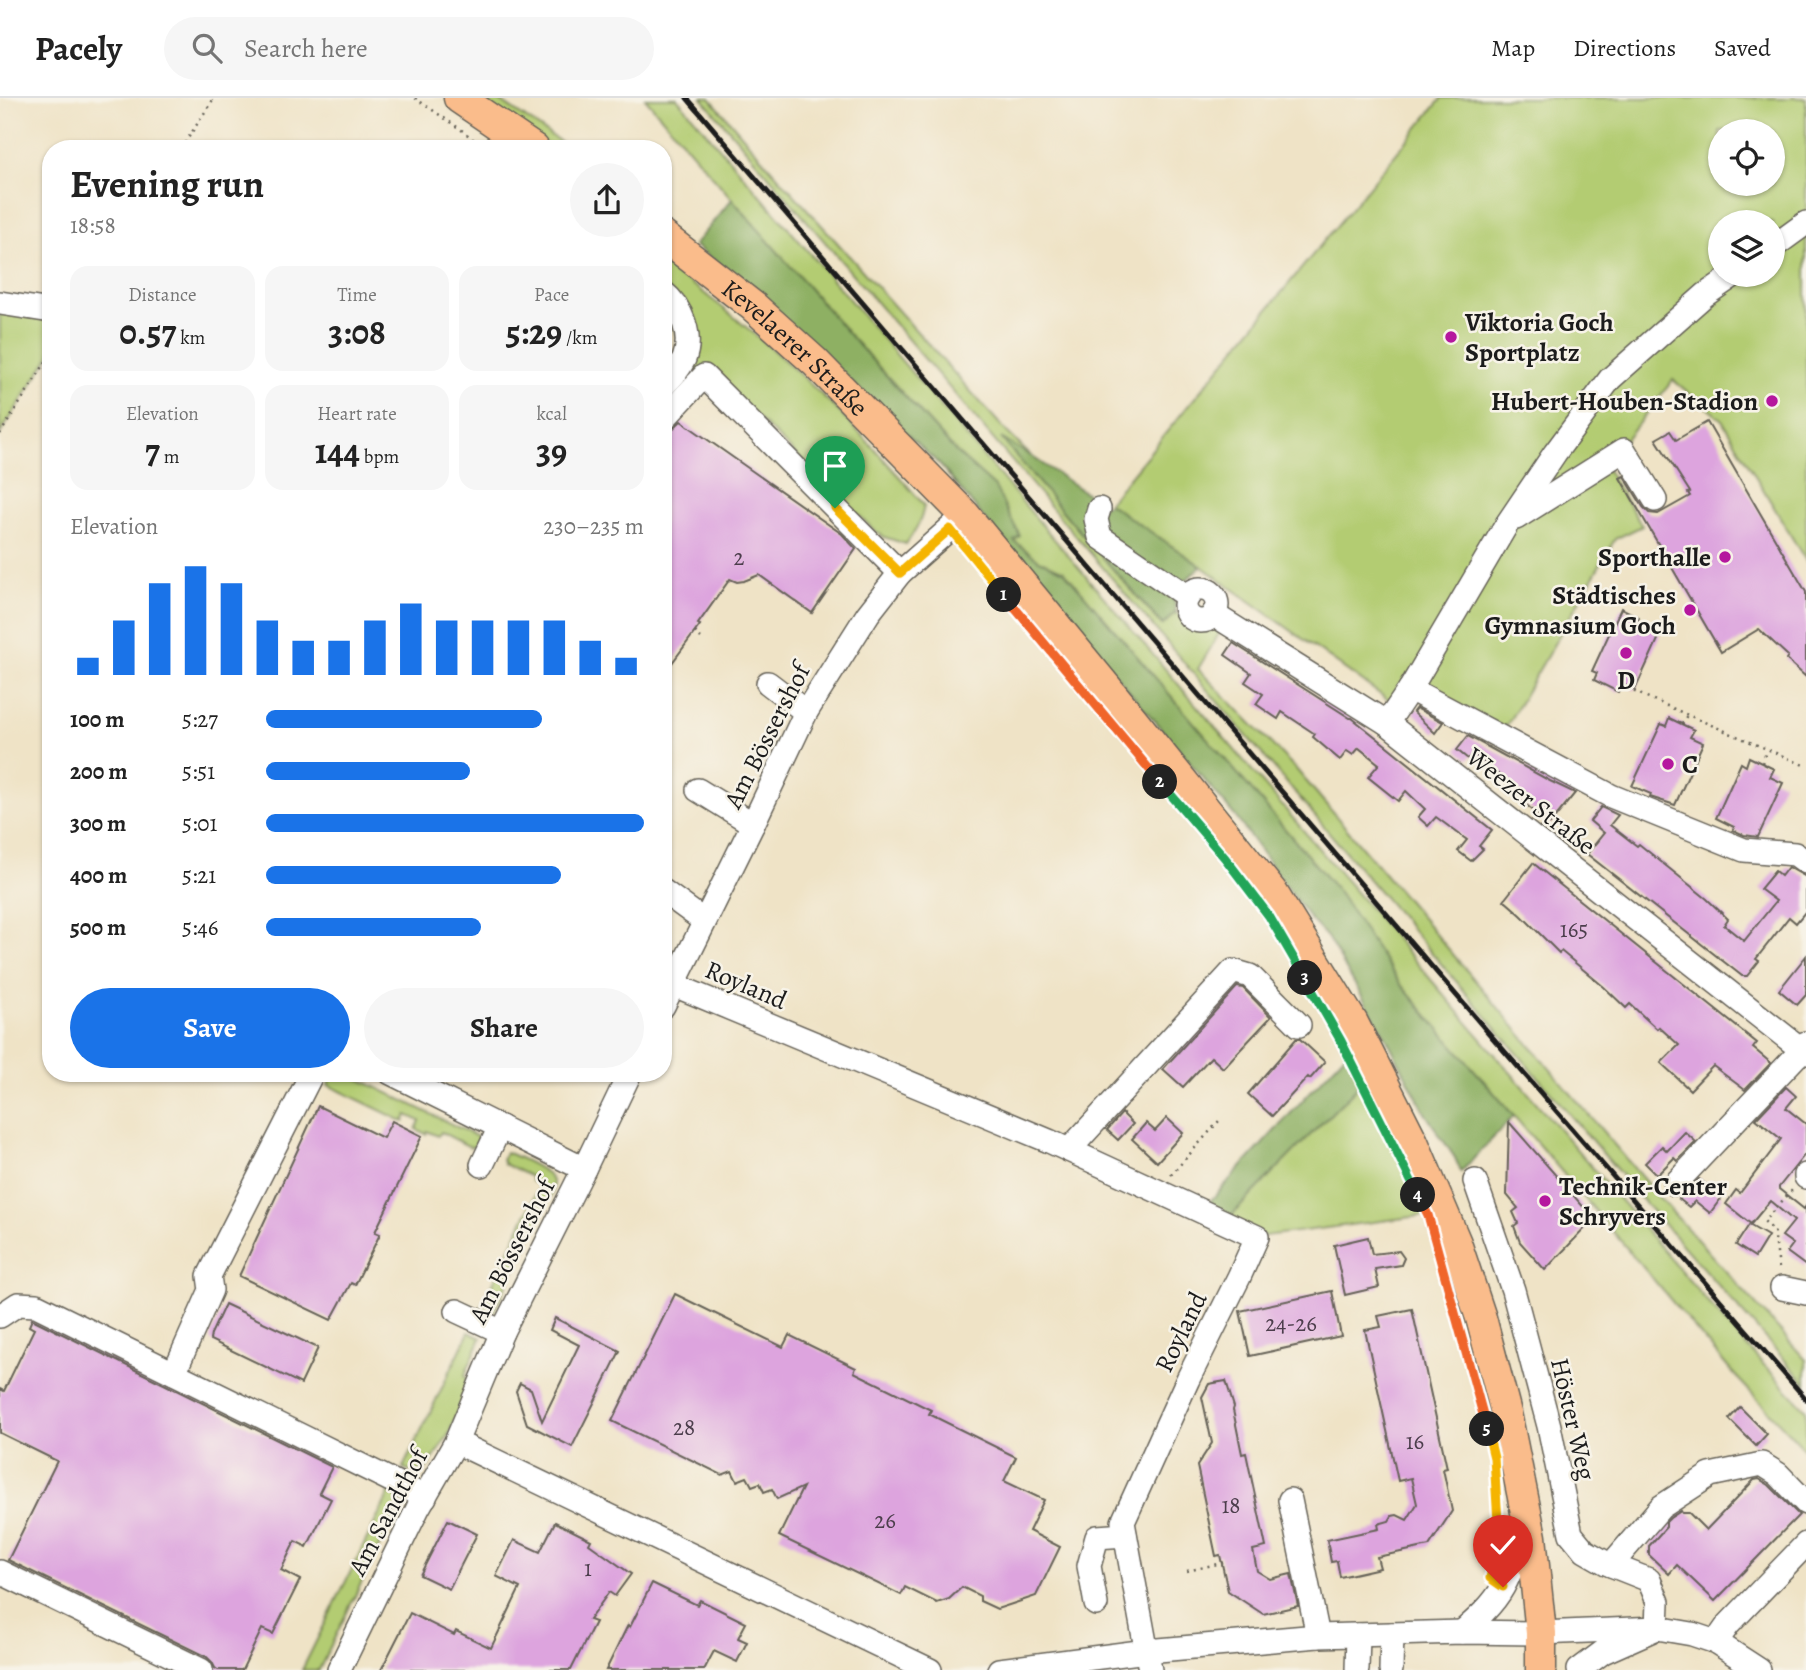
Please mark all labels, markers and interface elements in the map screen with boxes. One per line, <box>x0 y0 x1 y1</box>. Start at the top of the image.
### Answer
search box <box>164 17 654 80</box>
text: Pacely <box>35 26 122 71</box>
icon: search <box>188 29 226 67</box>
text: Search here <box>244 31 368 66</box>
text: Map <box>1491 32 1535 64</box>
text: Directions <box>1573 32 1676 64</box>
text: Saved <box>1714 32 1771 64</box>
map controls <box>1708 119 1785 287</box>
button: locate <box>1708 119 1785 196</box>
text: Evening run <box>70 158 264 210</box>
button: share <box>570 163 644 237</box>
text: 18:58 <box>70 210 116 241</box>
button: layers <box>1708 210 1785 287</box>
street label: Kevelaerer Straße <box>715 271 876 424</box>
text: Distance <box>128 282 196 308</box>
text: Time <box>337 282 377 308</box>
text: Pace <box>534 282 569 308</box>
place label: Viktoria Goch Sportplatz <box>1464 305 1614 370</box>
text: 0.57 <box>119 308 176 356</box>
text: 3:08 <box>328 308 386 356</box>
text: 5:29 <box>506 308 562 356</box>
text: km <box>176 325 205 351</box>
text: /km <box>562 325 597 351</box>
marker: Viktoria Goch Sportplatz <box>1443 329 1459 345</box>
place label: Hubert-Houben-Stadion <box>1491 384 1758 419</box>
marker: Hubert-Houben-Stadion <box>1764 393 1780 409</box>
text: Elevation <box>126 401 199 427</box>
text: Heart rate <box>317 401 397 427</box>
text: kcal <box>536 401 567 427</box>
text: 7 <box>145 427 160 475</box>
text: 144 <box>315 427 360 475</box>
text: 39 <box>536 427 567 475</box>
pin <box>805 436 865 508</box>
text: m <box>160 444 180 470</box>
text: bpm <box>360 444 399 470</box>
icon: arrive <box>816 447 854 485</box>
text: Elevation <box>70 511 158 542</box>
text: 230–235 m <box>543 511 644 542</box>
place label: Sporthalle <box>1598 540 1711 575</box>
house number: 2 <box>734 542 745 573</box>
marker: Sporthalle <box>1717 549 1733 565</box>
pin: 1 <box>986 578 1021 612</box>
place label: Städtisches Gymnasium Goch <box>1485 578 1676 643</box>
text: 1 <box>1000 581 1007 607</box>
marker: Städtisches Gymnasium Goch <box>1682 602 1698 618</box>
marker: D <box>1618 645 1634 661</box>
street label: Am Bössershof <box>715 655 820 815</box>
place label: D <box>1617 663 1635 698</box>
text: 100 m <box>70 704 125 735</box>
text: 5:27 <box>182 704 218 735</box>
street label: Weezer Straße <box>1458 739 1603 863</box>
place label: C <box>1682 747 1698 782</box>
text: 200 m <box>70 756 128 787</box>
text: 5:51 <box>182 756 215 787</box>
marker: C <box>1660 756 1676 772</box>
pin: 2 <box>1142 764 1178 800</box>
text: 2 <box>1155 768 1164 794</box>
text: 300 m <box>70 808 126 839</box>
text: 5:01 <box>182 808 218 839</box>
text: 400 m <box>70 860 127 891</box>
text: 5:21 <box>182 860 216 891</box>
text: 500 m <box>70 912 126 943</box>
text: 5:46 <box>182 912 218 943</box>
house number: 165 <box>1560 914 1588 945</box>
street label: Royland <box>700 952 792 1018</box>
pin: 3 <box>1288 960 1322 996</box>
text: 3 <box>1300 964 1309 990</box>
button: Save <box>70 988 350 1068</box>
button: Share <box>364 988 644 1068</box>
place label: Technik-Center Schryvers <box>1559 1169 1728 1234</box>
street label: Am Bössershof <box>460 1170 565 1330</box>
pin: 4 <box>1400 1178 1436 1212</box>
text: 4 <box>1413 1181 1422 1207</box>
marker: Technik-Center Schryvers <box>1537 1193 1553 1209</box>
street label: Royland <box>1146 1286 1216 1378</box>
house number: 24-26 <box>1265 1308 1317 1339</box>
street label: Höster Weg <box>1542 1354 1604 1484</box>
house number: 28 <box>673 1412 695 1443</box>
pin: 5 <box>1470 1412 1504 1446</box>
text: 5 <box>1482 1415 1491 1441</box>
house number: 16 <box>1406 1426 1424 1457</box>
street label: Am Sandthof <box>339 1439 438 1582</box>
house number: 18 <box>1221 1490 1241 1521</box>
house number: 26 <box>874 1505 896 1536</box>
pin <box>1473 1515 1533 1587</box>
icon: check <box>1484 1526 1522 1564</box>
house number: 1 <box>584 1553 592 1584</box>

